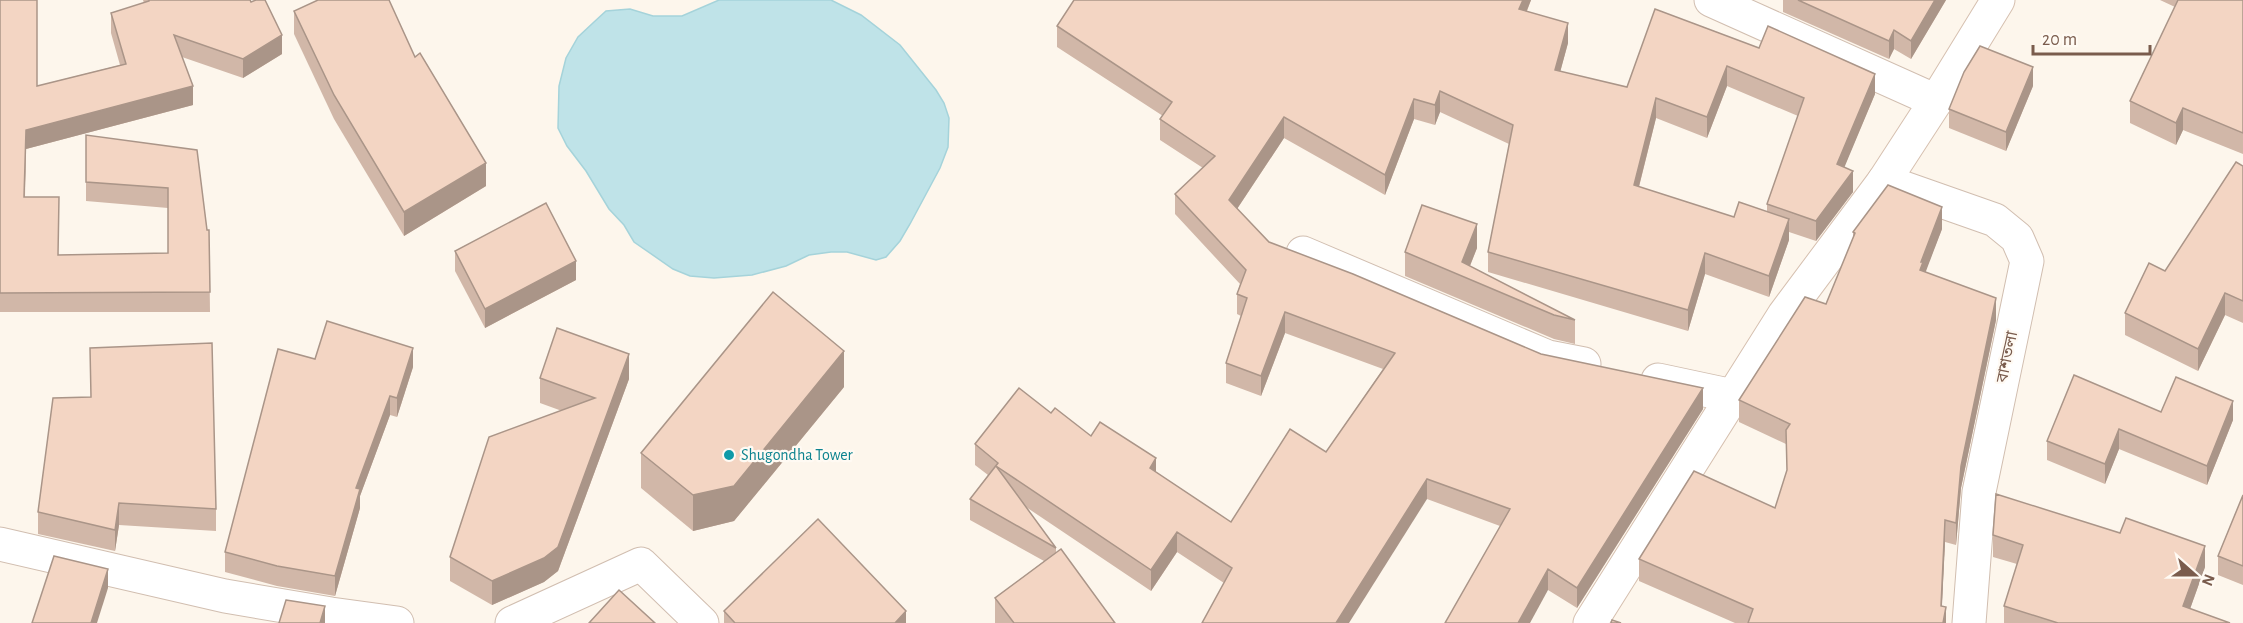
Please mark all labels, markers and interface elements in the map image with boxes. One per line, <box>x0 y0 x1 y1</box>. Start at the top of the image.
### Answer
scale bar <box>2033 18 2150 56</box>
text: 20 m <box>2042 31 2077 49</box>
street label: বাশতলা <box>1994 329 2020 385</box>
place label: Shugondha Tower <box>741 447 854 463</box>
marker: Shugondha Tower <box>722 448 736 462</box>
north arrow <box>2165 545 2225 605</box>
text: N <box>2199 572 2218 588</box>

